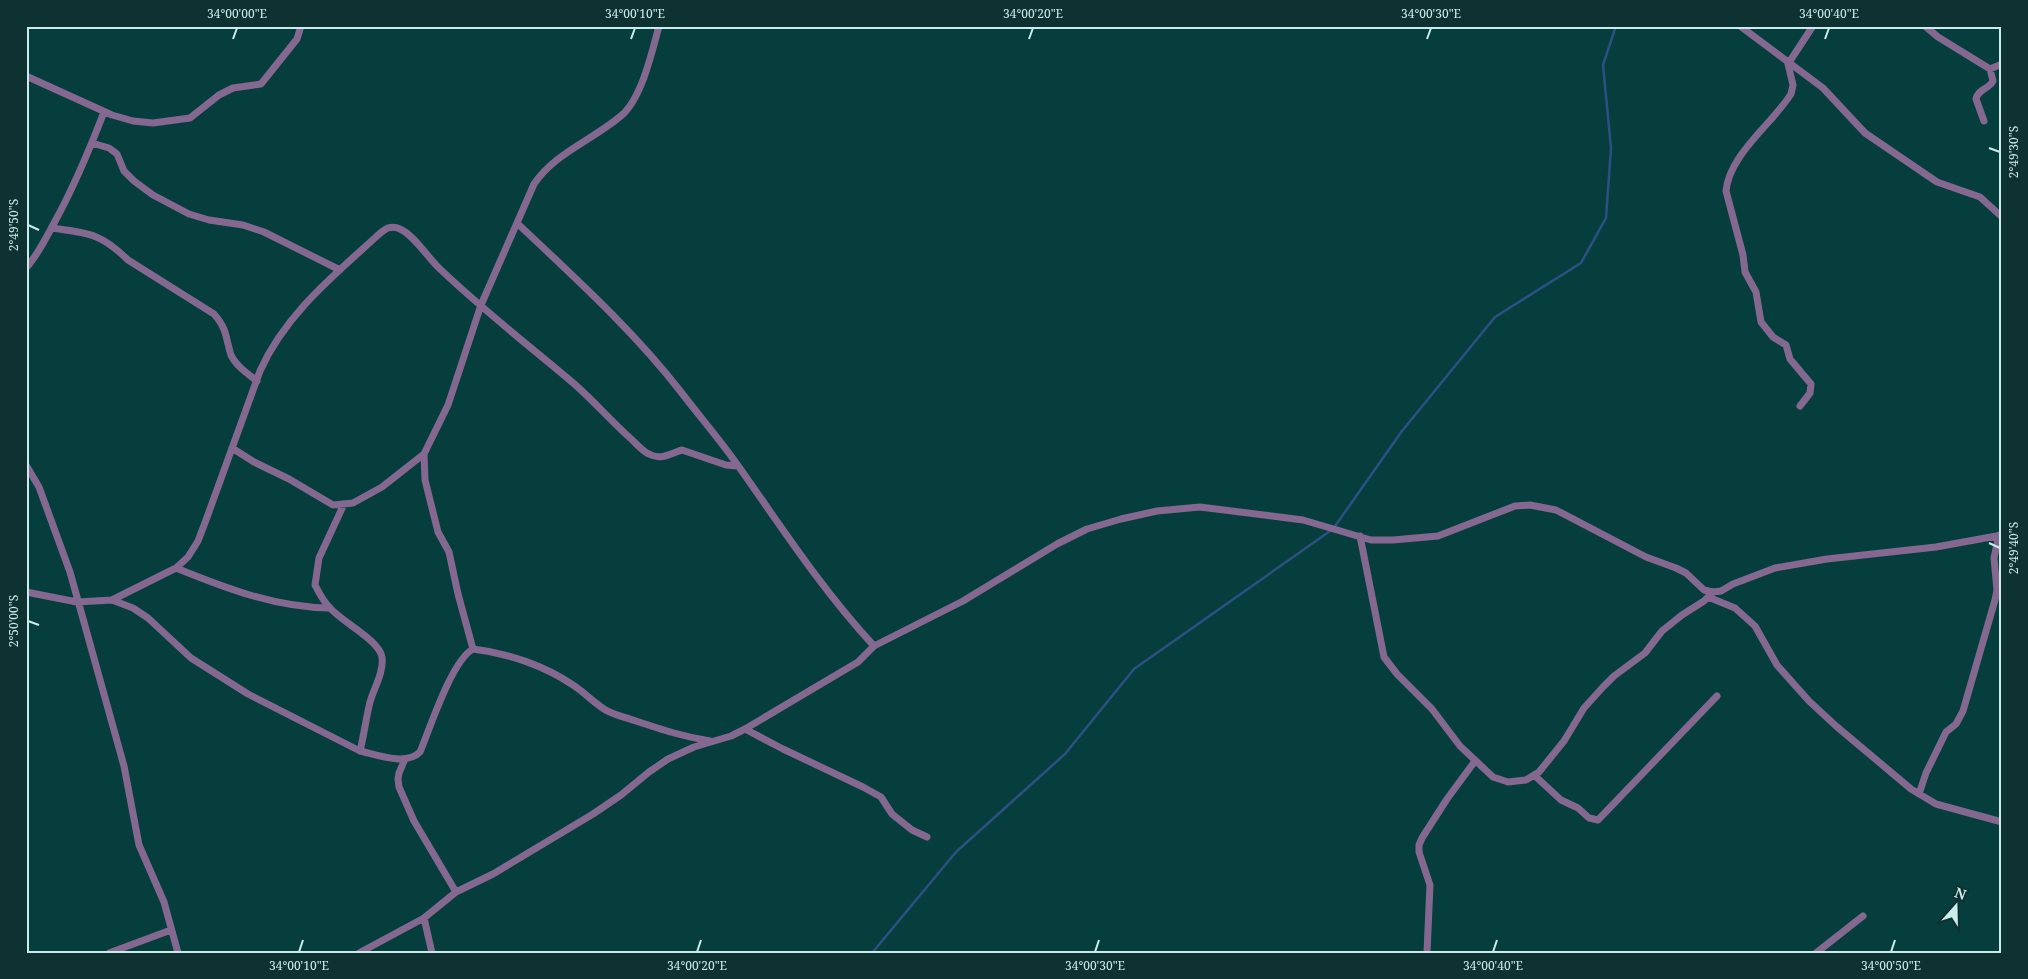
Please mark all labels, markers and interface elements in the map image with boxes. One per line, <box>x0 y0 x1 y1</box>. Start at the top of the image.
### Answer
text: 34°00'00"E <box>207 5 267 22</box>
text: 34°00'10"E <box>605 5 665 22</box>
text: 34°00'20"E <box>1003 5 1063 22</box>
text: 34°00'30"E <box>1401 5 1461 22</box>
text: 34°00'40"E <box>1799 5 1859 22</box>
text: 2°49'30"S <box>2005 126 2022 178</box>
text: 2°49'50"S <box>5 199 22 251</box>
text: 2°49'40"S <box>2005 522 2022 574</box>
text: 2°50'00"S <box>5 595 22 647</box>
north arrow <box>1930 882 1980 932</box>
text: N <box>1952 882 1969 904</box>
text: 34°00'10"E <box>269 957 329 974</box>
text: 34°00'20"E <box>667 957 727 974</box>
text: 34°00'30"E <box>1065 957 1125 974</box>
text: 34°00'40"E <box>1463 957 1523 974</box>
text: 34°00'50"E <box>1861 957 1921 974</box>

